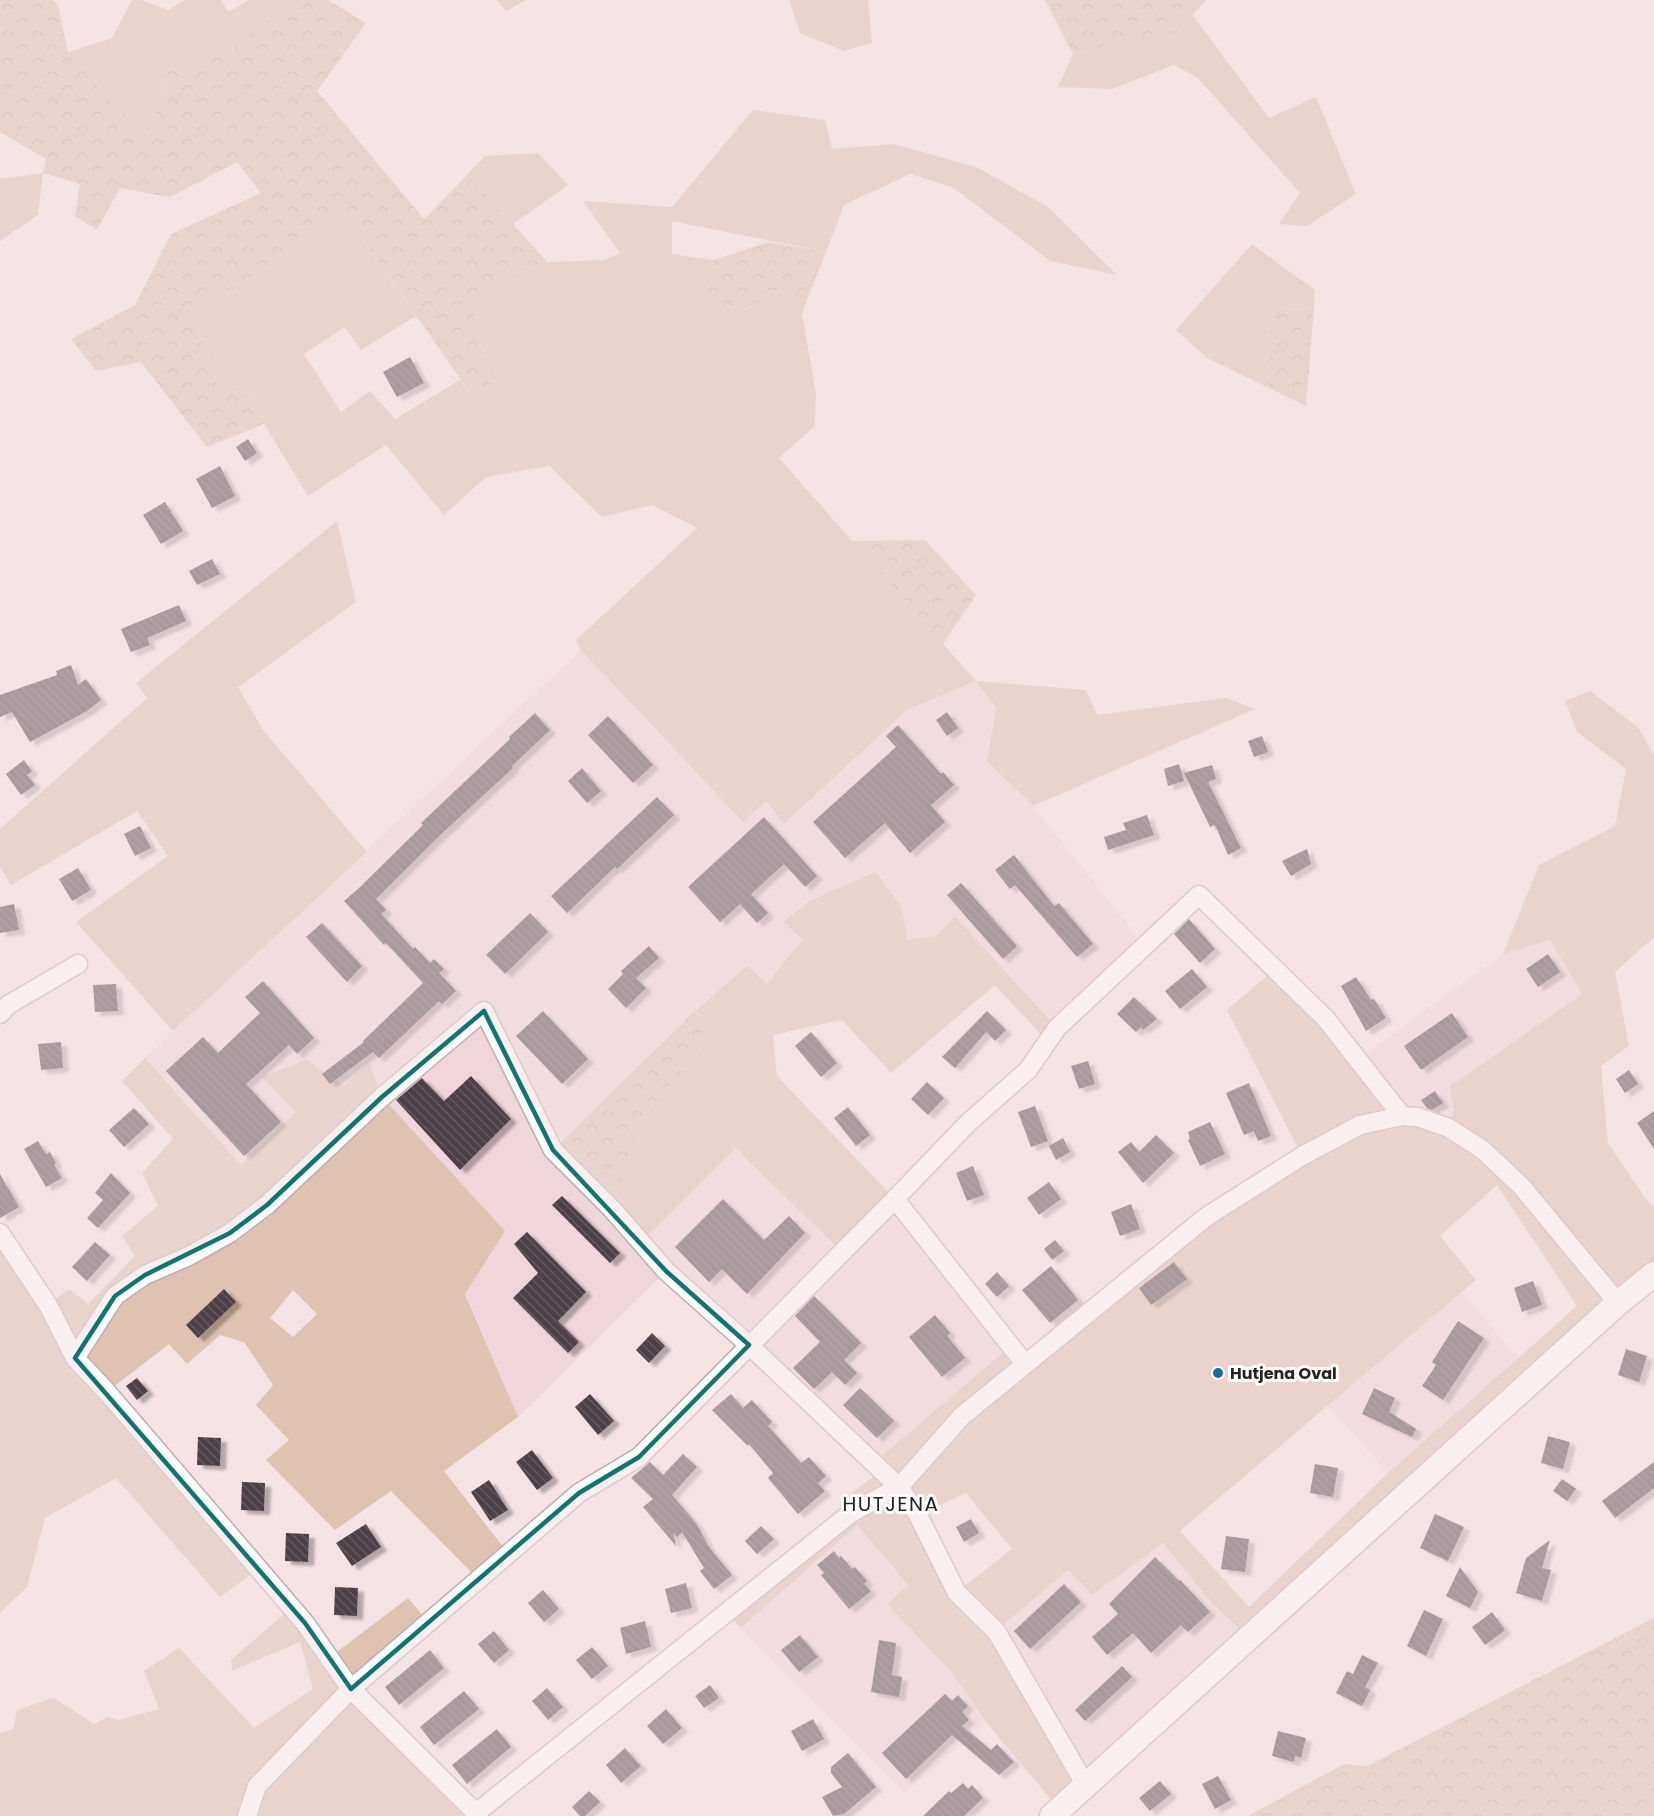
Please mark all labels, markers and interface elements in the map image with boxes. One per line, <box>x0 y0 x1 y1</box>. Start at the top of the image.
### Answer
place label: Hutjena Oval <box>1230 1362 1337 1385</box>
marker: Hutjena Oval <box>1211 1366 1225 1380</box>
district label: HUTJENA <box>842 1490 940 1518</box>

